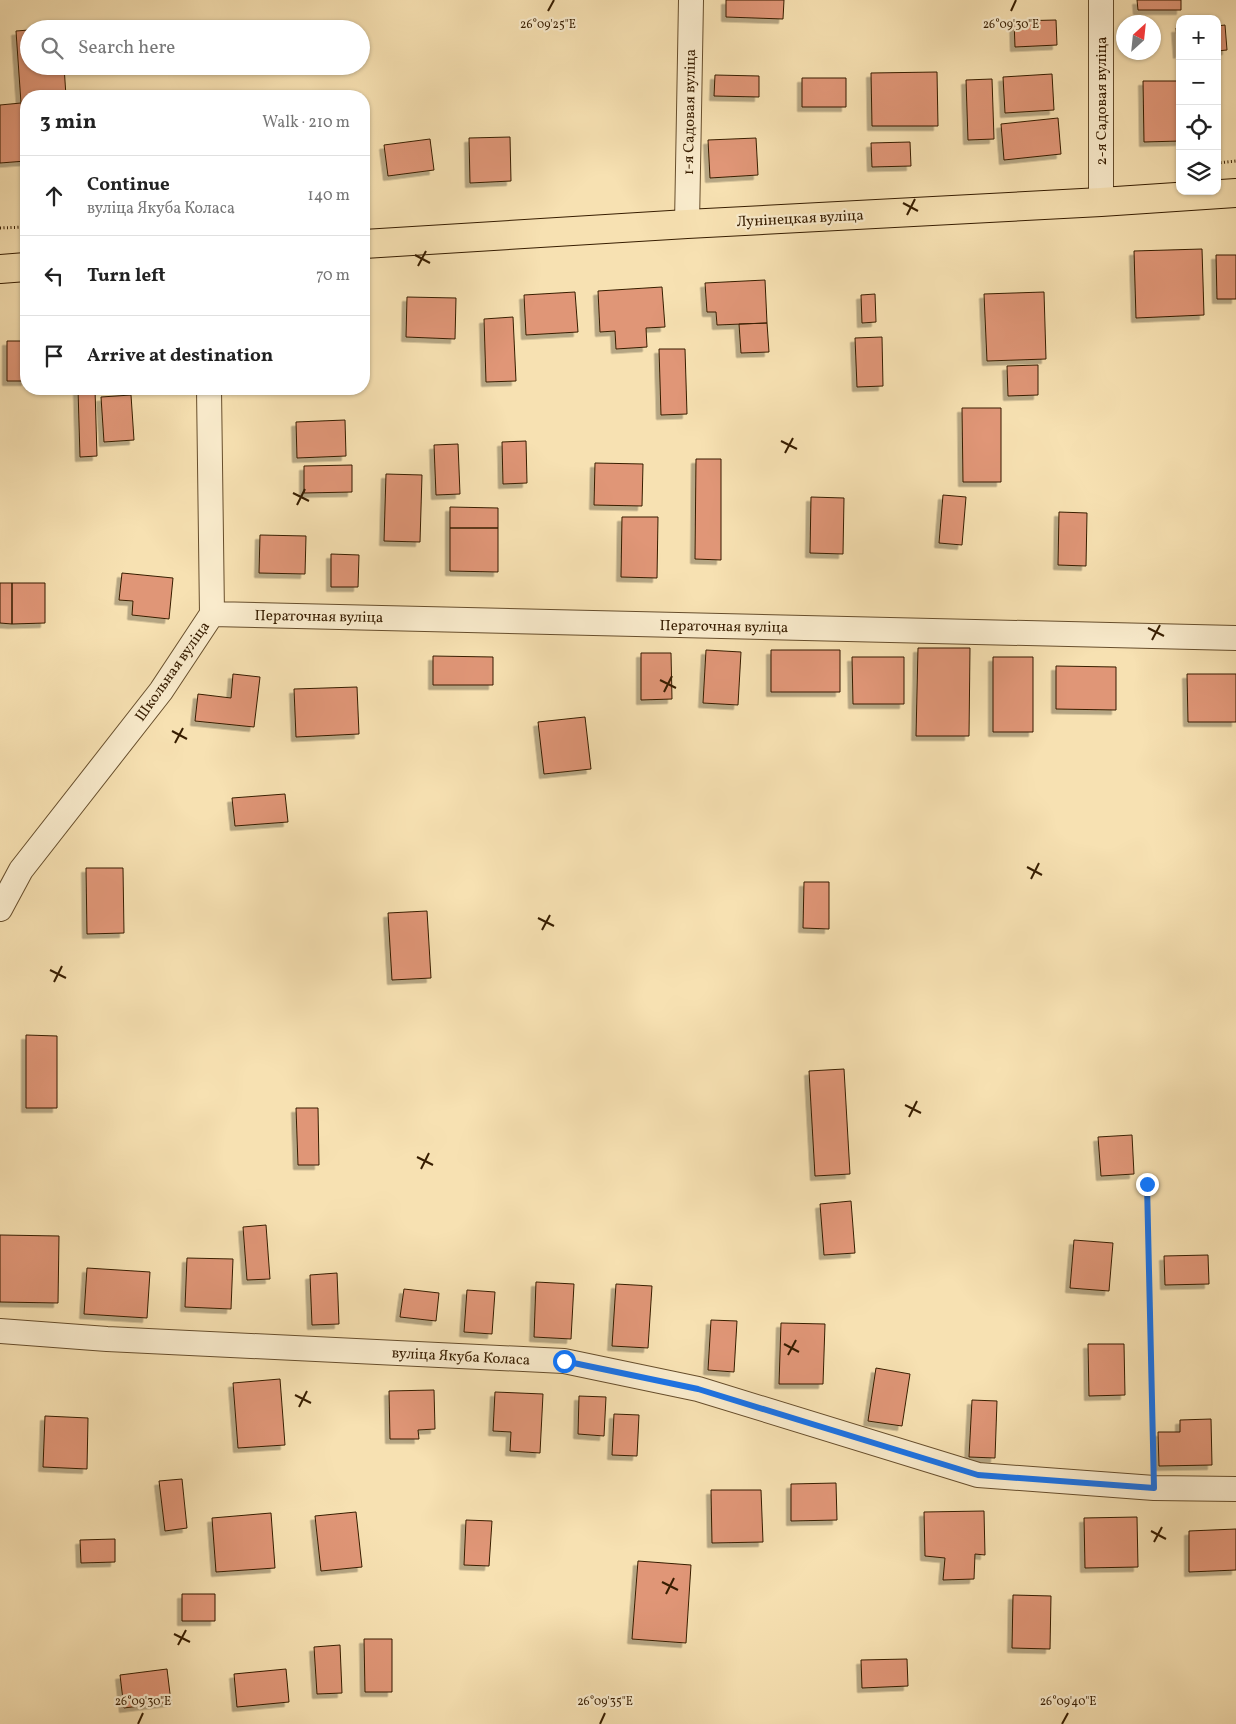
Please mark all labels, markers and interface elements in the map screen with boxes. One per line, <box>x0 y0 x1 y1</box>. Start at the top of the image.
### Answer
north arrow <box>1116 15 1161 60</box>
map controls <box>1176 15 1221 195</box>
button: + <box>1176 15 1221 60</box>
text: 26°09'25"E <box>520 17 576 33</box>
text: 26°09'30"E <box>983 17 1039 33</box>
search box <box>20 20 370 75</box>
icon: search <box>38 34 66 62</box>
text: Search here <box>78 35 175 61</box>
street label: 2-я Садовая вуліца <box>1092 37 1113 165</box>
street label: 1-я Садовая вуліца <box>679 49 702 175</box>
button: − <box>1176 60 1221 105</box>
button: locate <box>1176 105 1221 150</box>
text: 3 min <box>40 108 96 137</box>
text: Walk · 210 m <box>262 112 350 134</box>
button: layers <box>1176 150 1221 195</box>
text: Continue <box>87 172 170 198</box>
icon: ahead <box>40 182 68 210</box>
text: 140 m <box>308 185 350 207</box>
text: вуліца Якуба Коласа <box>87 198 235 220</box>
street label: Лунінецкая вуліца <box>736 206 864 233</box>
icon: left <box>40 262 68 290</box>
text: Turn left <box>87 263 166 289</box>
text: 70 m <box>316 265 350 287</box>
icon: arrive <box>40 342 68 370</box>
text: Arrive at destination <box>87 343 273 369</box>
street label: Ператочная вуліца <box>254 606 384 629</box>
street label: Ператочная вуліца <box>659 616 789 639</box>
street label: Школьная вуліца <box>131 618 216 726</box>
route end <box>1136 1173 1159 1196</box>
street label: вуліца Якуба Коласа <box>391 1343 531 1372</box>
route start <box>553 1350 576 1373</box>
text: 26°09'30"E <box>115 1694 171 1710</box>
text: 26°09'35"E <box>577 1694 633 1710</box>
text: 26°09'40"E <box>1040 1694 1096 1710</box>

